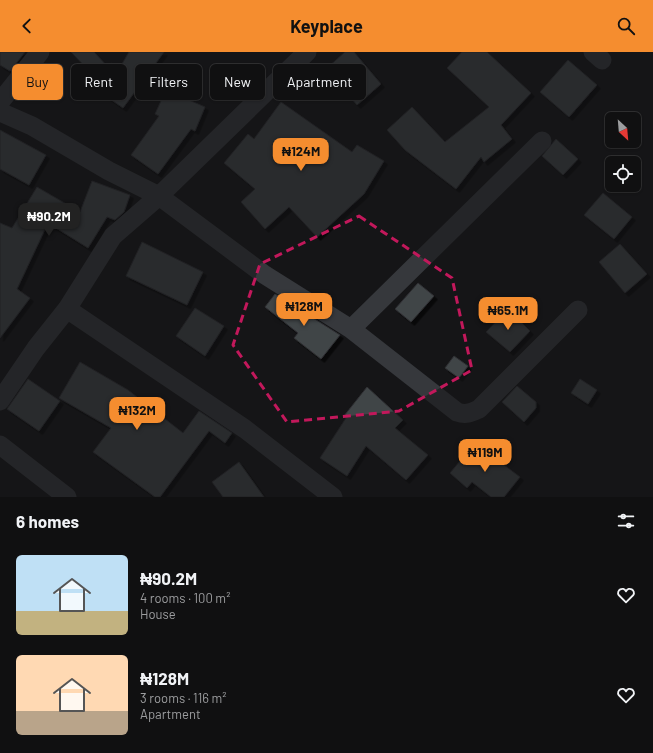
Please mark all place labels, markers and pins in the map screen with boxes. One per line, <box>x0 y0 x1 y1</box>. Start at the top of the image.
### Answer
pin: ₦124M <box>273 138 329 172</box>
pin: ₦90.2M <box>16 203 82 237</box>
pin: ₦128M <box>276 293 332 327</box>
pin: ₦65.1M <box>475 297 541 331</box>
pin: ₦132M <box>109 397 165 431</box>
pin: ₦119M <box>457 439 513 473</box>

